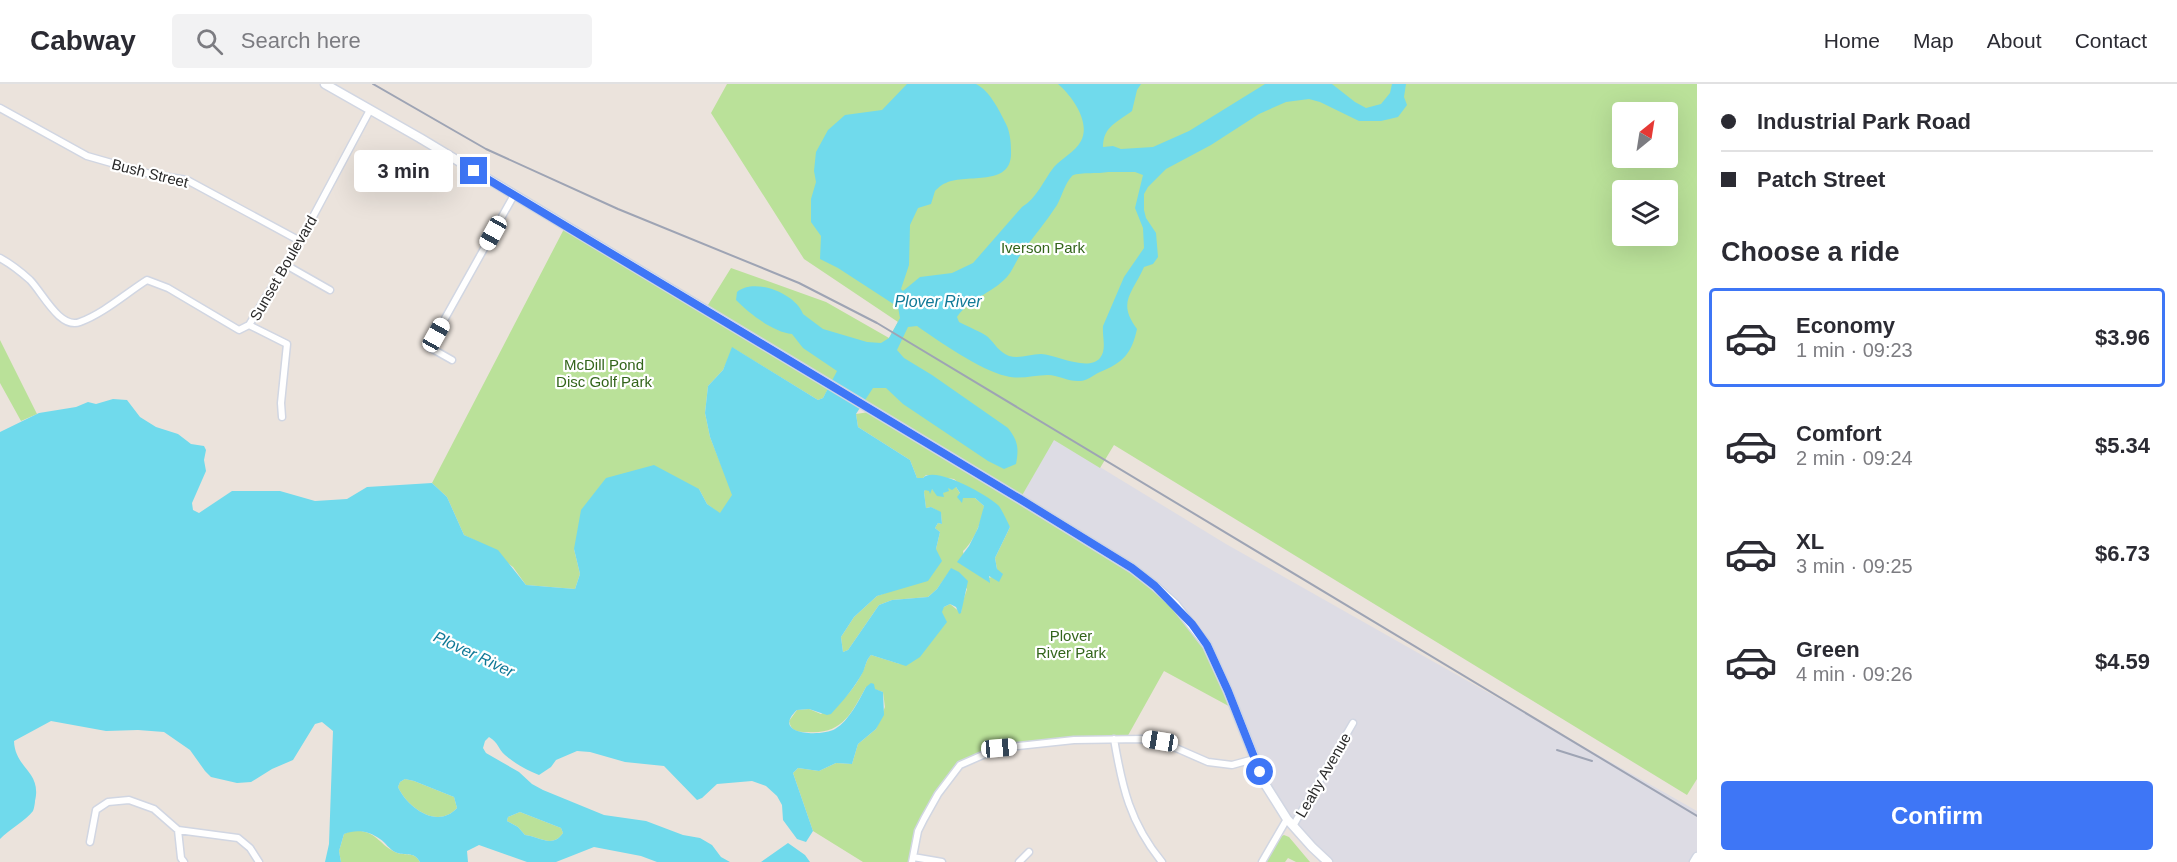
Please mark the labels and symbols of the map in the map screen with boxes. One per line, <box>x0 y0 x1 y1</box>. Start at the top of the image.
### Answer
north arrow <box>1612 102 1678 168</box>
callout: 3 min <box>354 150 453 192</box>
street label: Bush Street <box>110 155 191 191</box>
route end <box>460 157 487 184</box>
street label: Sunset Boulevard <box>246 212 320 324</box>
car <box>476 213 510 253</box>
park label: Iverson Park <box>1001 239 1086 256</box>
water label: Plover River <box>894 293 982 310</box>
car <box>419 315 453 355</box>
park label: McDill Pond Disc Golf Park <box>556 356 652 390</box>
park label: Plover River Park <box>1036 627 1107 661</box>
water label: Plover River <box>431 628 518 680</box>
car <box>1141 729 1179 753</box>
street label: Leahy Avenue <box>1292 730 1354 820</box>
car <box>980 737 1018 759</box>
route start <box>1246 758 1273 785</box>

